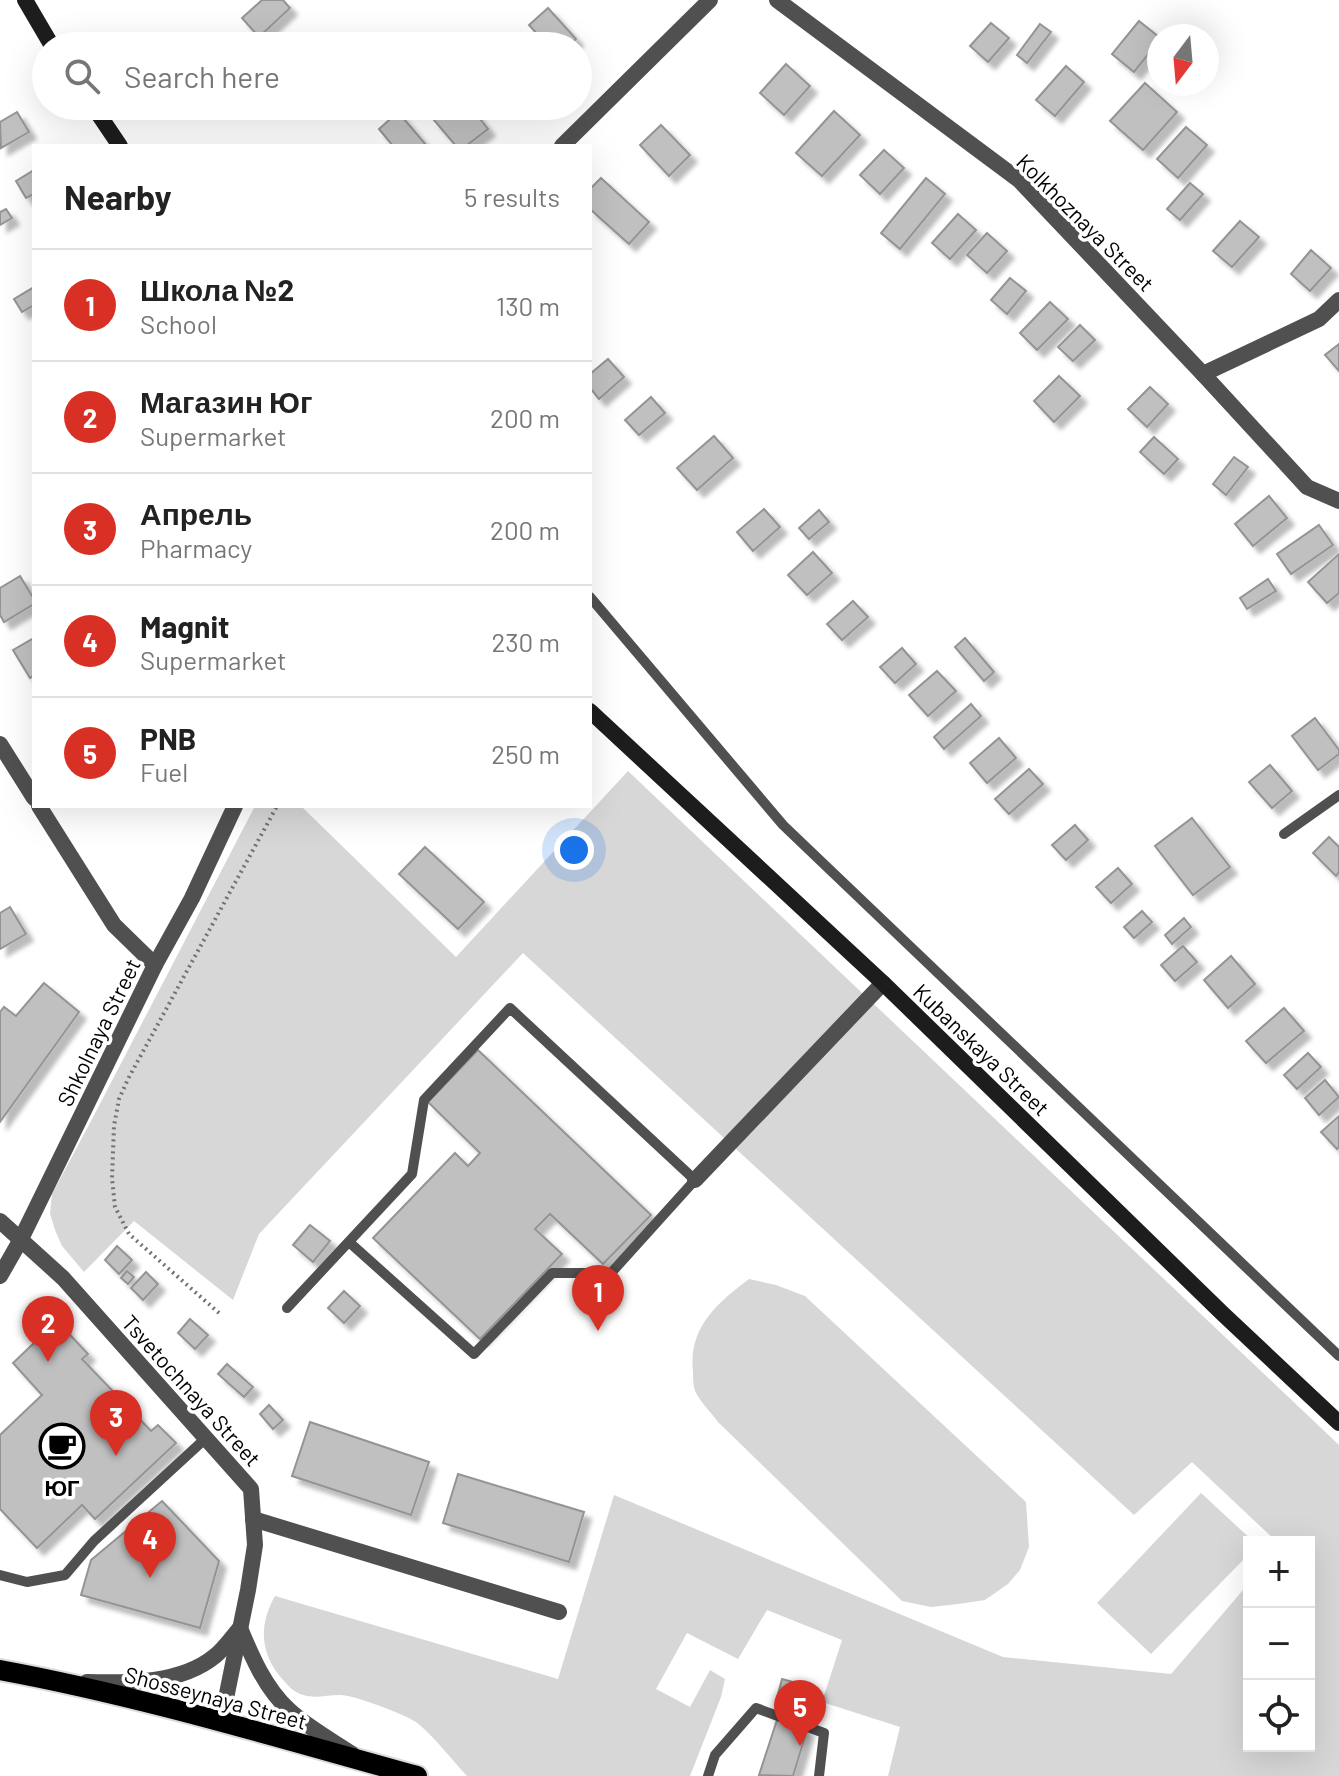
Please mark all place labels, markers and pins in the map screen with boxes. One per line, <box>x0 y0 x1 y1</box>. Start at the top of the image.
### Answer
pin: 1 <box>572 1265 624 1331</box>
pin: 2 <box>22 1296 74 1362</box>
pin: 3 <box>90 1390 142 1456</box>
cafe icon: ЮГ <box>38 1422 86 1470</box>
place label: ЮГ <box>44 1474 80 1500</box>
pin: 4 <box>124 1512 176 1578</box>
pin: 5 <box>774 1680 826 1746</box>

